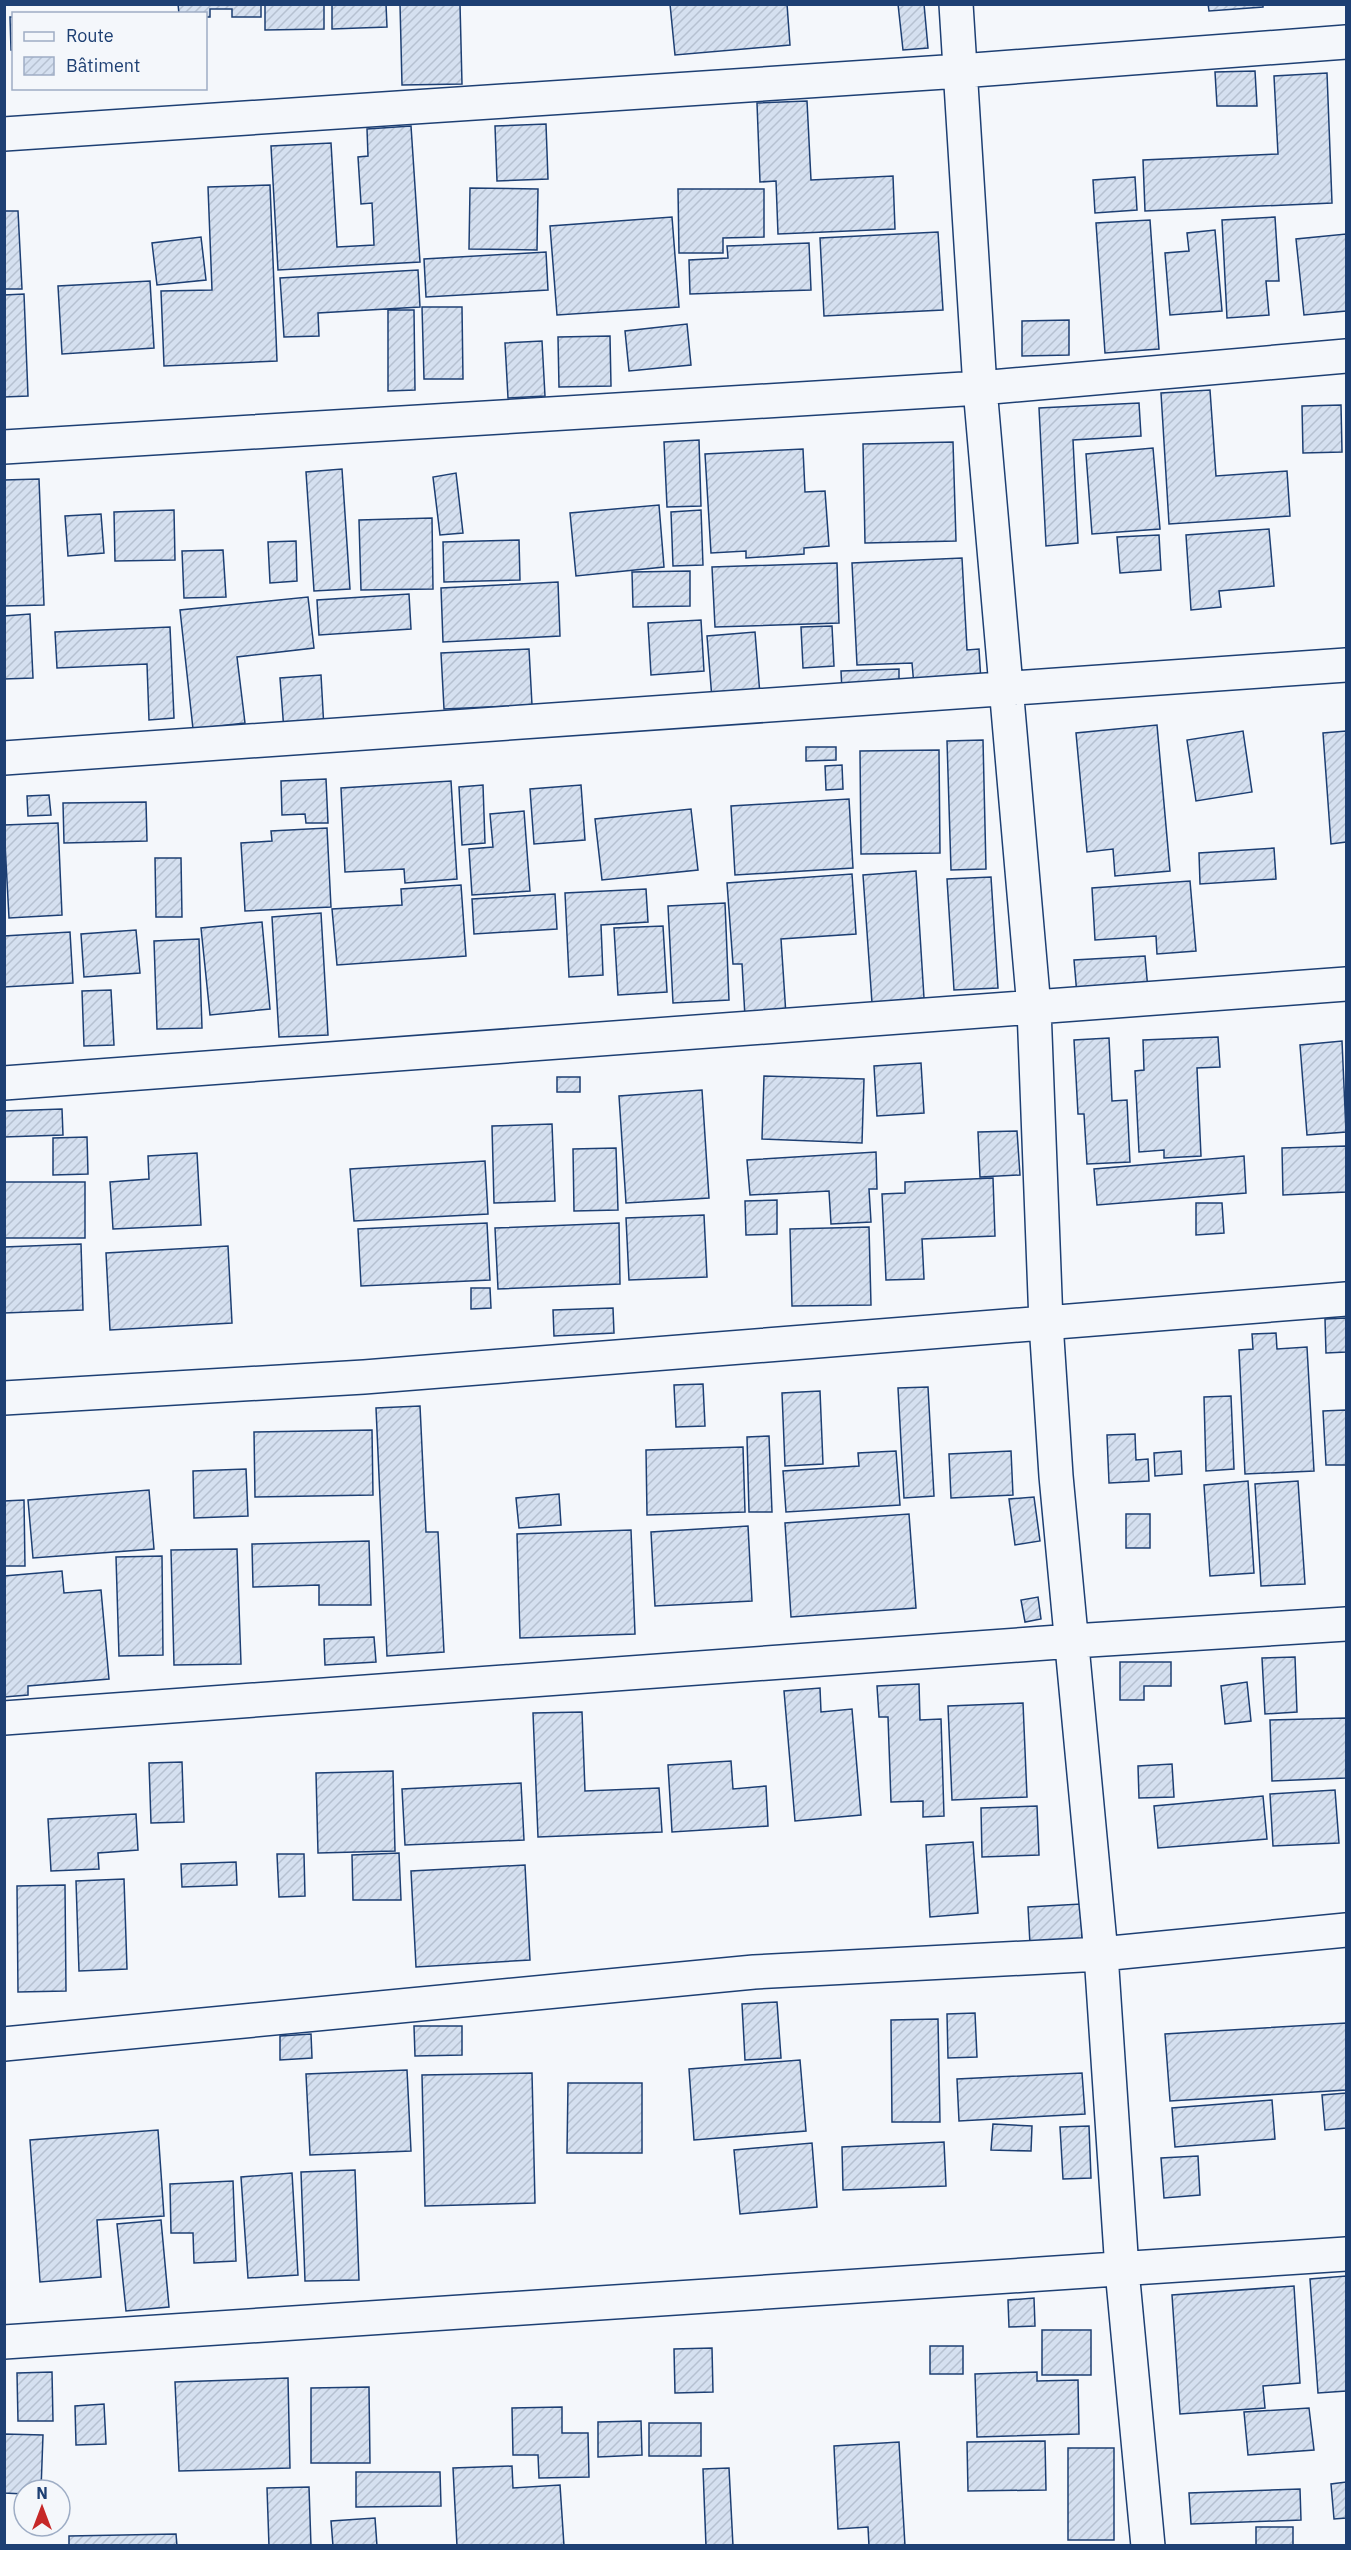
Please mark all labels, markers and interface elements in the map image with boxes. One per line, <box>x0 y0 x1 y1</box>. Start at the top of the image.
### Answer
legend <box>12 12 207 90</box>
text: Route <box>66 24 114 47</box>
text: Bâtiment <box>66 54 140 77</box>
north arrow <box>12 2478 72 2538</box>
text: N <box>36 2483 48 2503</box>

